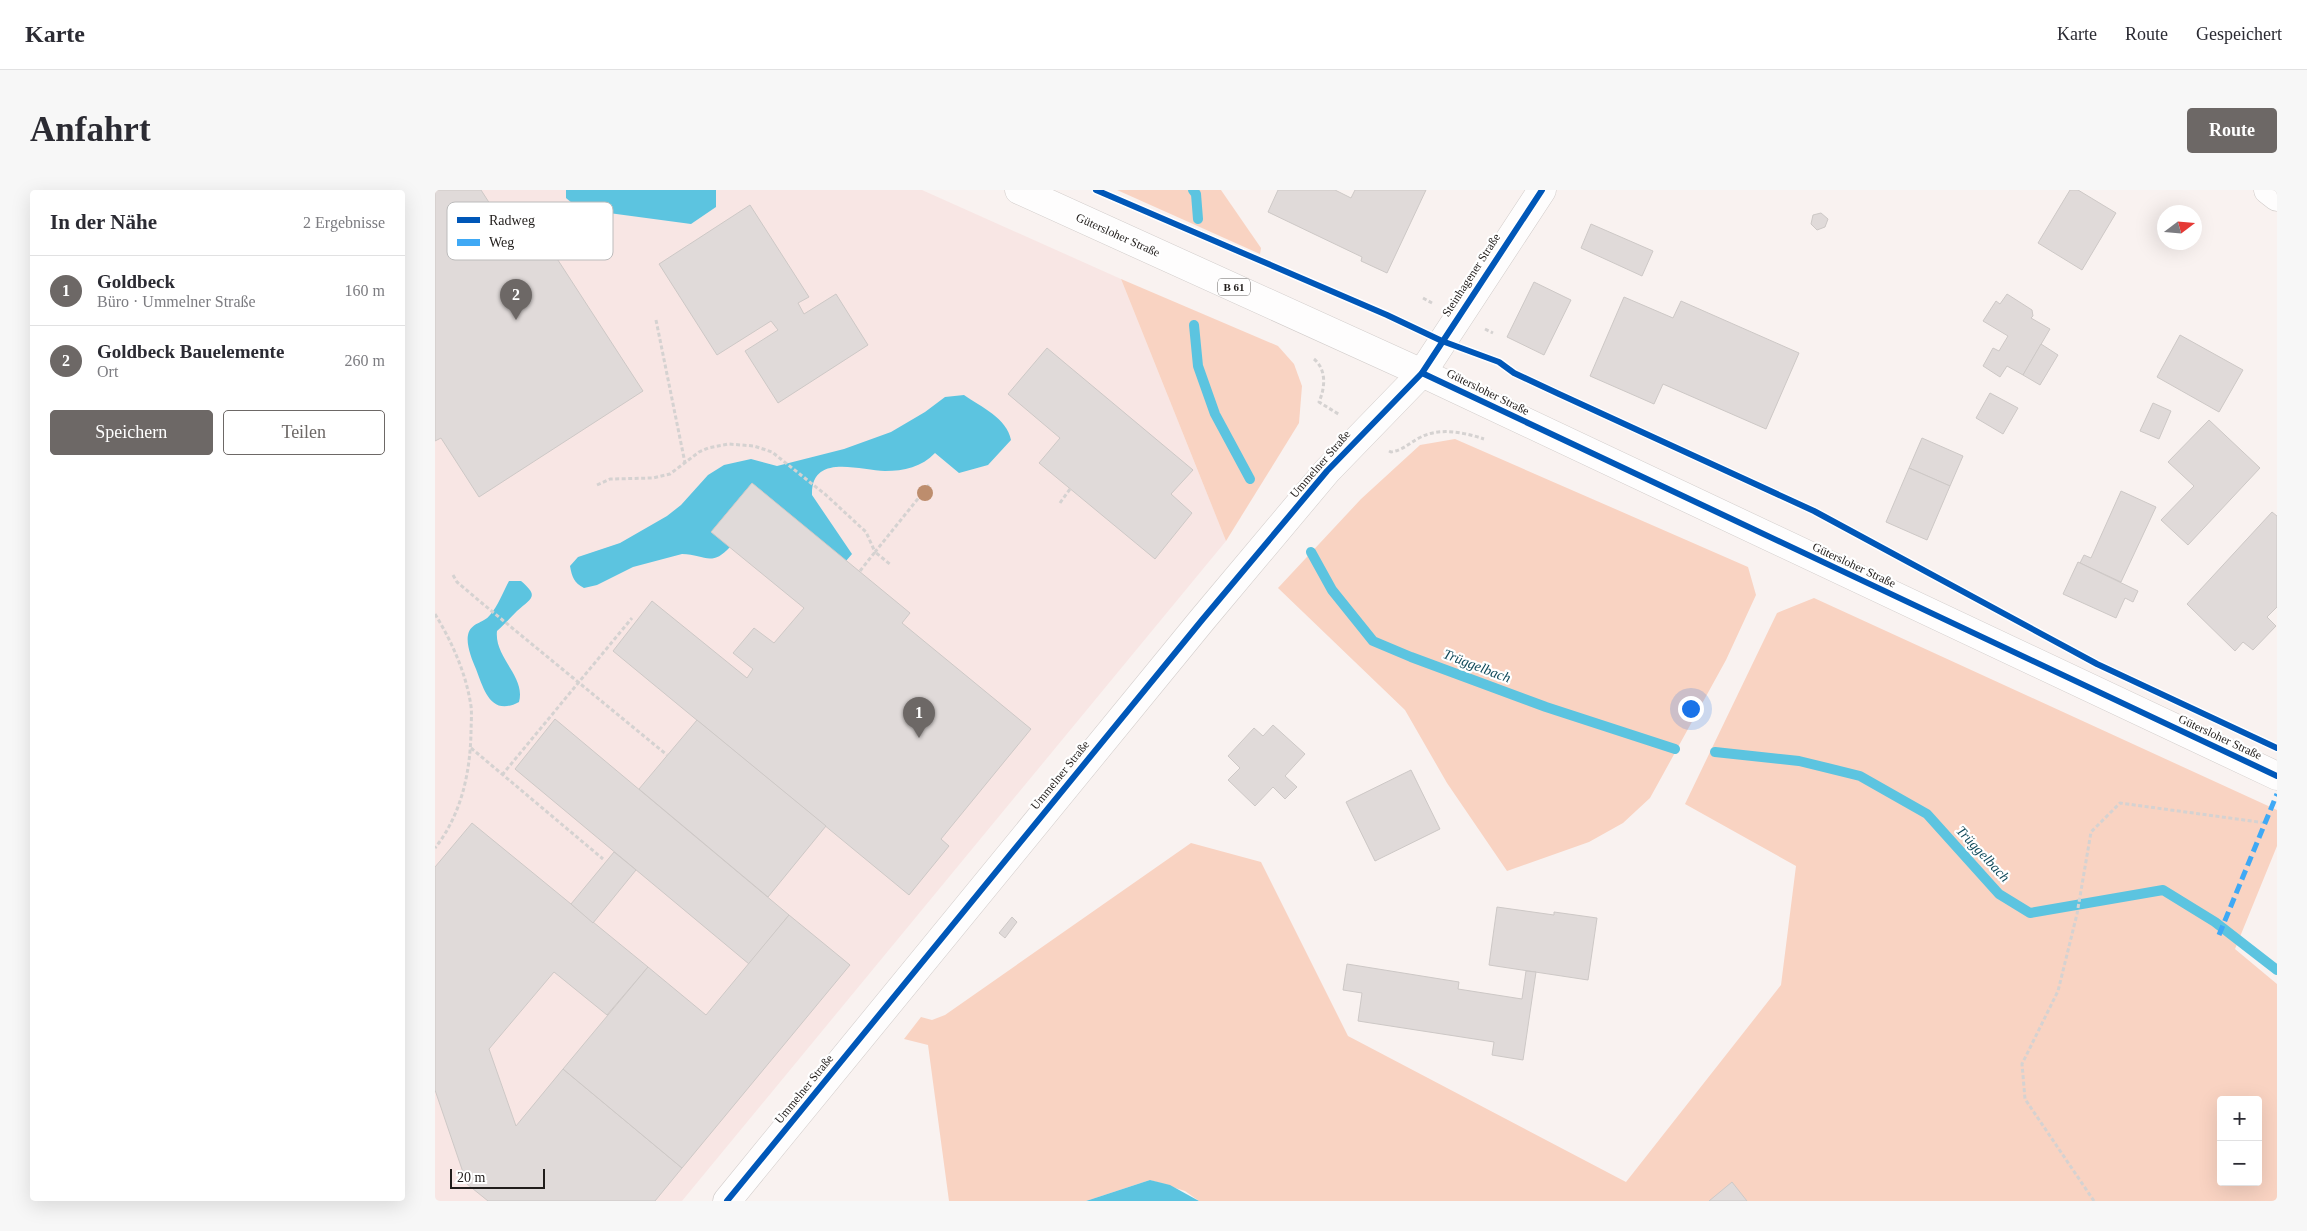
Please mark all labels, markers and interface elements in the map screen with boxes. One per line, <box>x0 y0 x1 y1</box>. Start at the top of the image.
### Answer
text: Karte <box>25 21 85 47</box>
text: Karte <box>2057 24 2097 44</box>
text: Route <box>2125 24 2168 44</box>
text: Gespeichert <box>2196 24 2282 44</box>
button: Route <box>2187 108 2277 153</box>
text: Anfahrt <box>30 110 151 149</box>
legend <box>447 202 613 260</box>
north arrow <box>2157 205 2202 250</box>
text: In der Nähe <box>50 210 157 234</box>
street label: Gütersloher Straße <box>1074 210 1162 260</box>
text: Radweg <box>489 213 535 228</box>
text: 2 Ergebnisse <box>303 214 385 231</box>
street label: Steinhagener Straße <box>1439 231 1503 319</box>
text: Weg <box>489 235 514 250</box>
text: Goldbeck <box>97 271 175 292</box>
road number: B 61 <box>1218 278 1250 295</box>
pin: 2 <box>500 279 532 320</box>
text: 1 <box>62 282 70 299</box>
text: 160 m <box>345 282 385 299</box>
text: Büro · Ummelner Straße <box>97 293 256 310</box>
text: Goldbeck Bauelemente <box>97 341 284 362</box>
text: 2 <box>62 352 70 369</box>
text: 260 m <box>345 352 385 369</box>
text: Ort <box>97 363 118 380</box>
street label: Gütersloher Straße <box>1444 366 1532 418</box>
button: Speichern <box>50 410 213 455</box>
button: Teilen <box>223 410 385 455</box>
street label: Ummelner Straße <box>1287 427 1353 501</box>
street label: Gütersloher Straße <box>1810 540 1898 590</box>
water label: Trüggelbach <box>1441 646 1513 686</box>
your location <box>1678 696 1704 722</box>
pin: 1 <box>903 697 935 738</box>
street label: Gütersloher Straße <box>2176 712 2264 762</box>
street label: Ummelner Straße <box>1028 738 1092 812</box>
water label: Trüggelbach <box>1953 823 2013 885</box>
street label: Ummelner Straße <box>772 1052 836 1126</box>
map controls <box>2217 1096 2262 1186</box>
button: + <box>2217 1096 2262 1141</box>
button: − <box>2217 1141 2262 1186</box>
scale bar <box>450 1166 545 1189</box>
text: 20 m <box>457 1170 485 1185</box>

